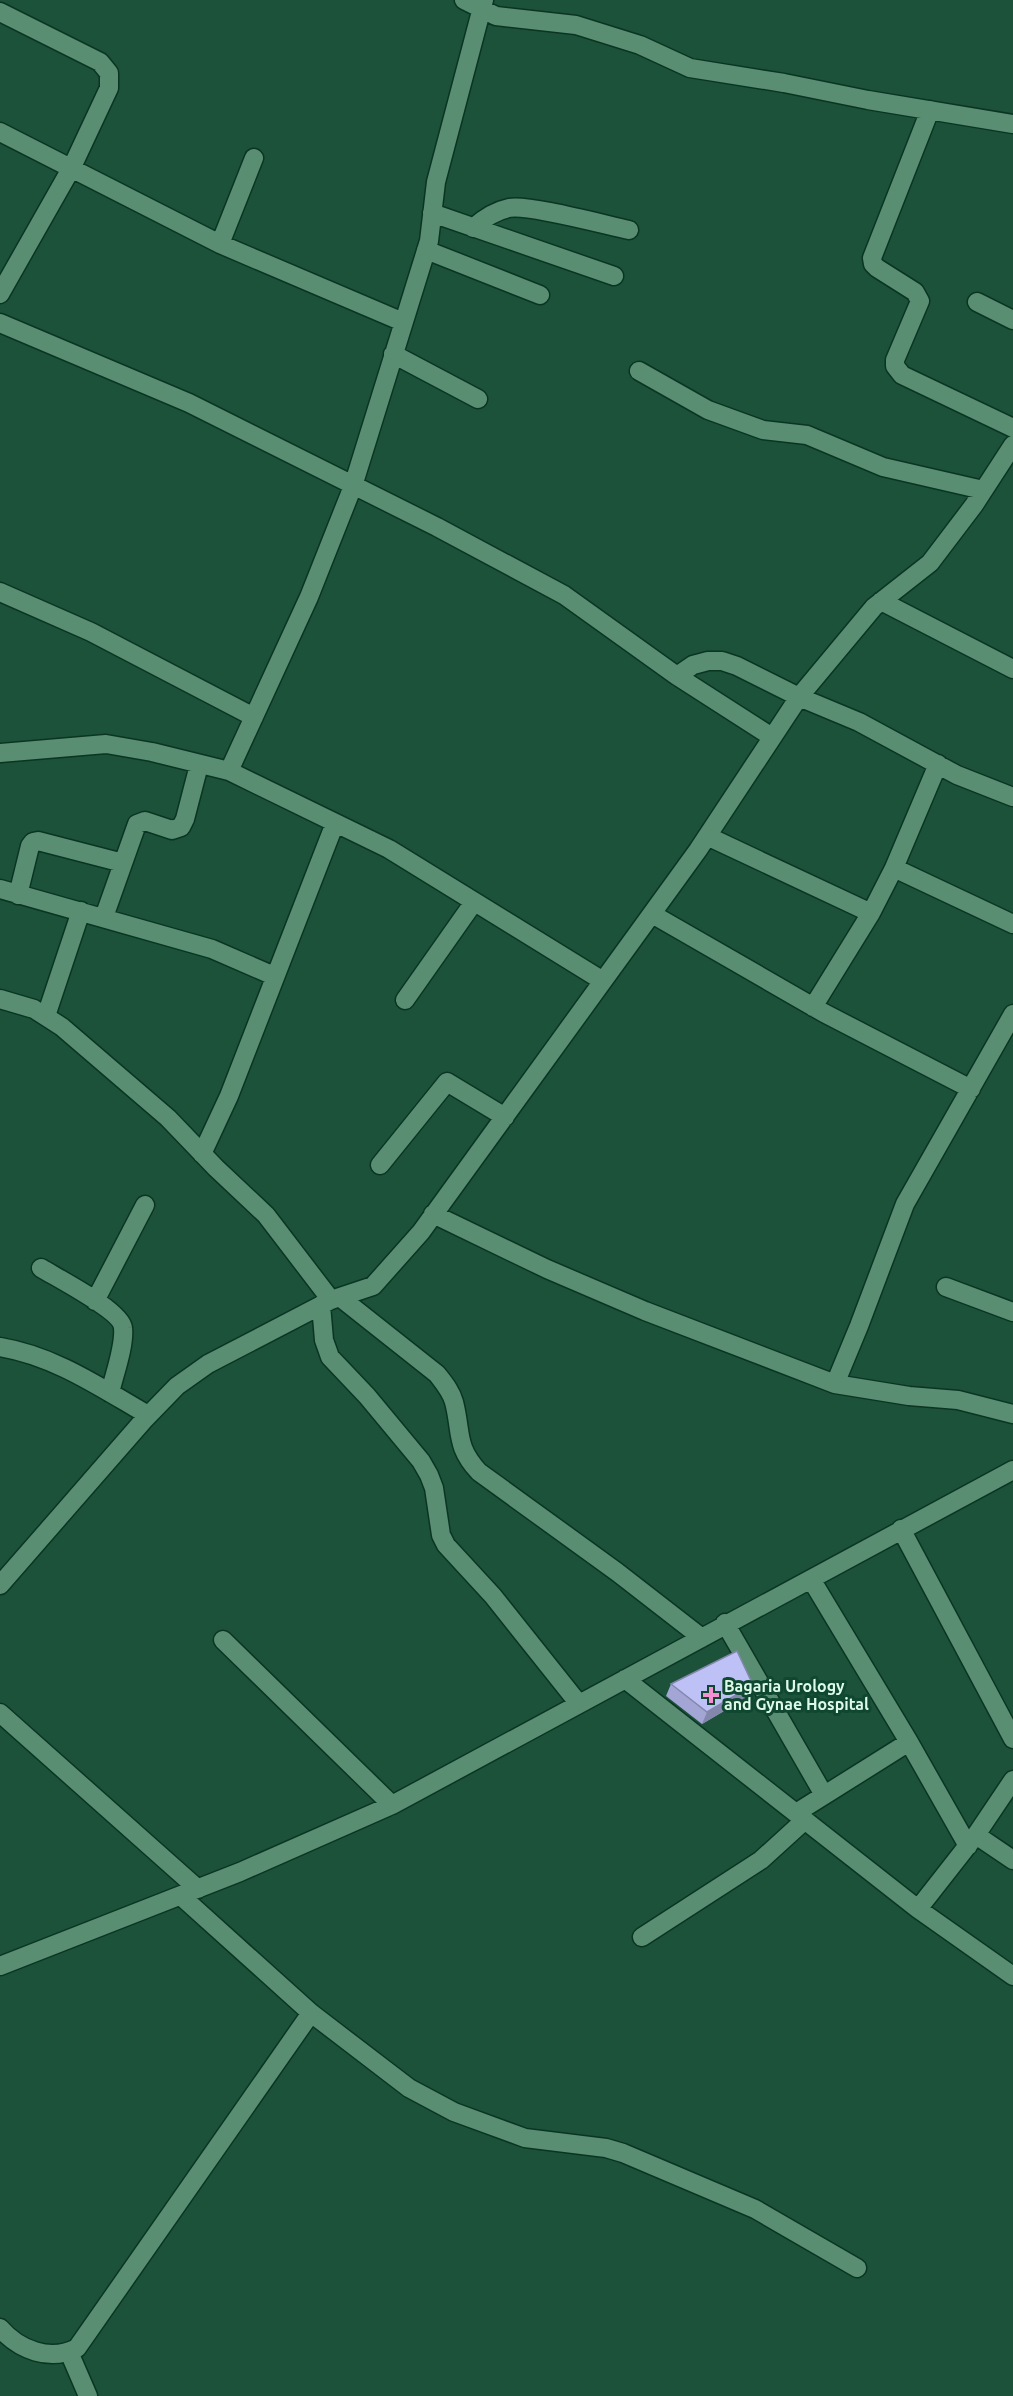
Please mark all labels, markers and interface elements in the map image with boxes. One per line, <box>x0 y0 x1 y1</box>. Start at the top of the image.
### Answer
place label: Bagaria Urology and Gynae Hospital <box>724 1677 869 1713</box>
marker: Bagaria Urology and Gynae Hospital <box>702 1686 720 1704</box>

